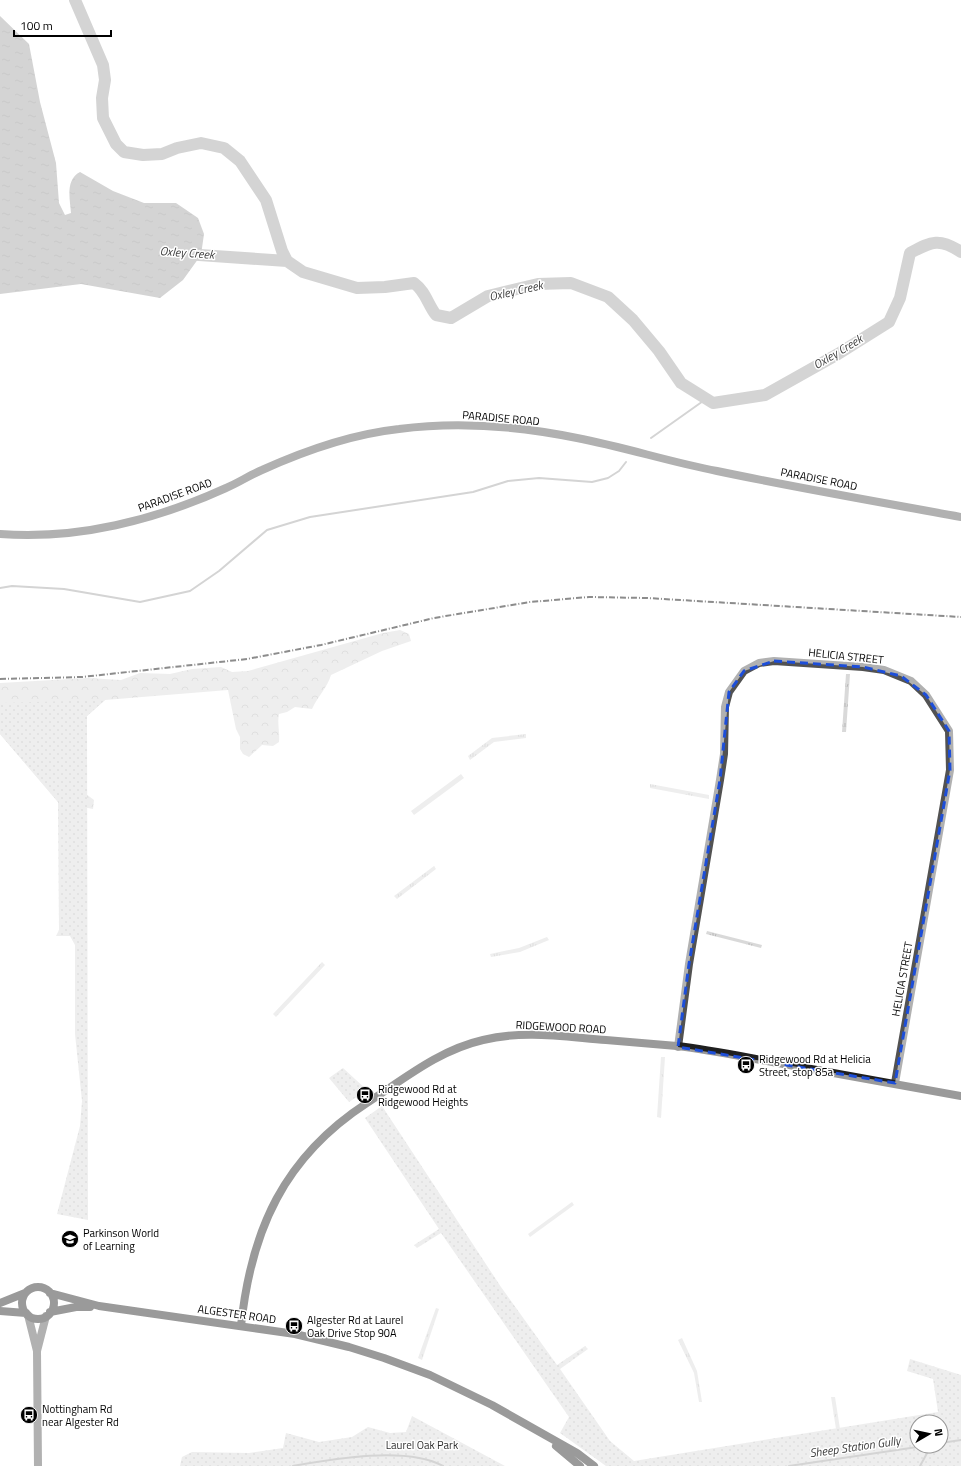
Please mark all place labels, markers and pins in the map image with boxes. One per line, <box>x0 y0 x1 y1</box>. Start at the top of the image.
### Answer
place label: Ridgewood Rd at Helicia Street, stop 85a <box>759 1051 871 1080</box>
bus stop icon: Ridgewood Rd at Helicia Street, stop 85a <box>736 1055 756 1075</box>
place label: Ridgewood Rd at Ridgewood Heights <box>378 1081 468 1110</box>
bus stop icon: Ridgewood Rd at Ridgewood Heights <box>355 1085 375 1105</box>
place label: Parkinson World of Learning <box>83 1225 159 1254</box>
school or university icon: Parkinson World of Learning <box>60 1229 80 1249</box>
place label: Algester Rd at Laurel Oak Drive Stop 90A <box>307 1312 403 1341</box>
bus stop icon: Algester Rd at Laurel Oak Drive Stop 90A <box>284 1316 304 1336</box>
place label: Nottingham Rd near Algester Rd <box>42 1401 119 1430</box>
bus stop icon: Nottingham Rd near Algester Rd <box>19 1405 39 1425</box>

